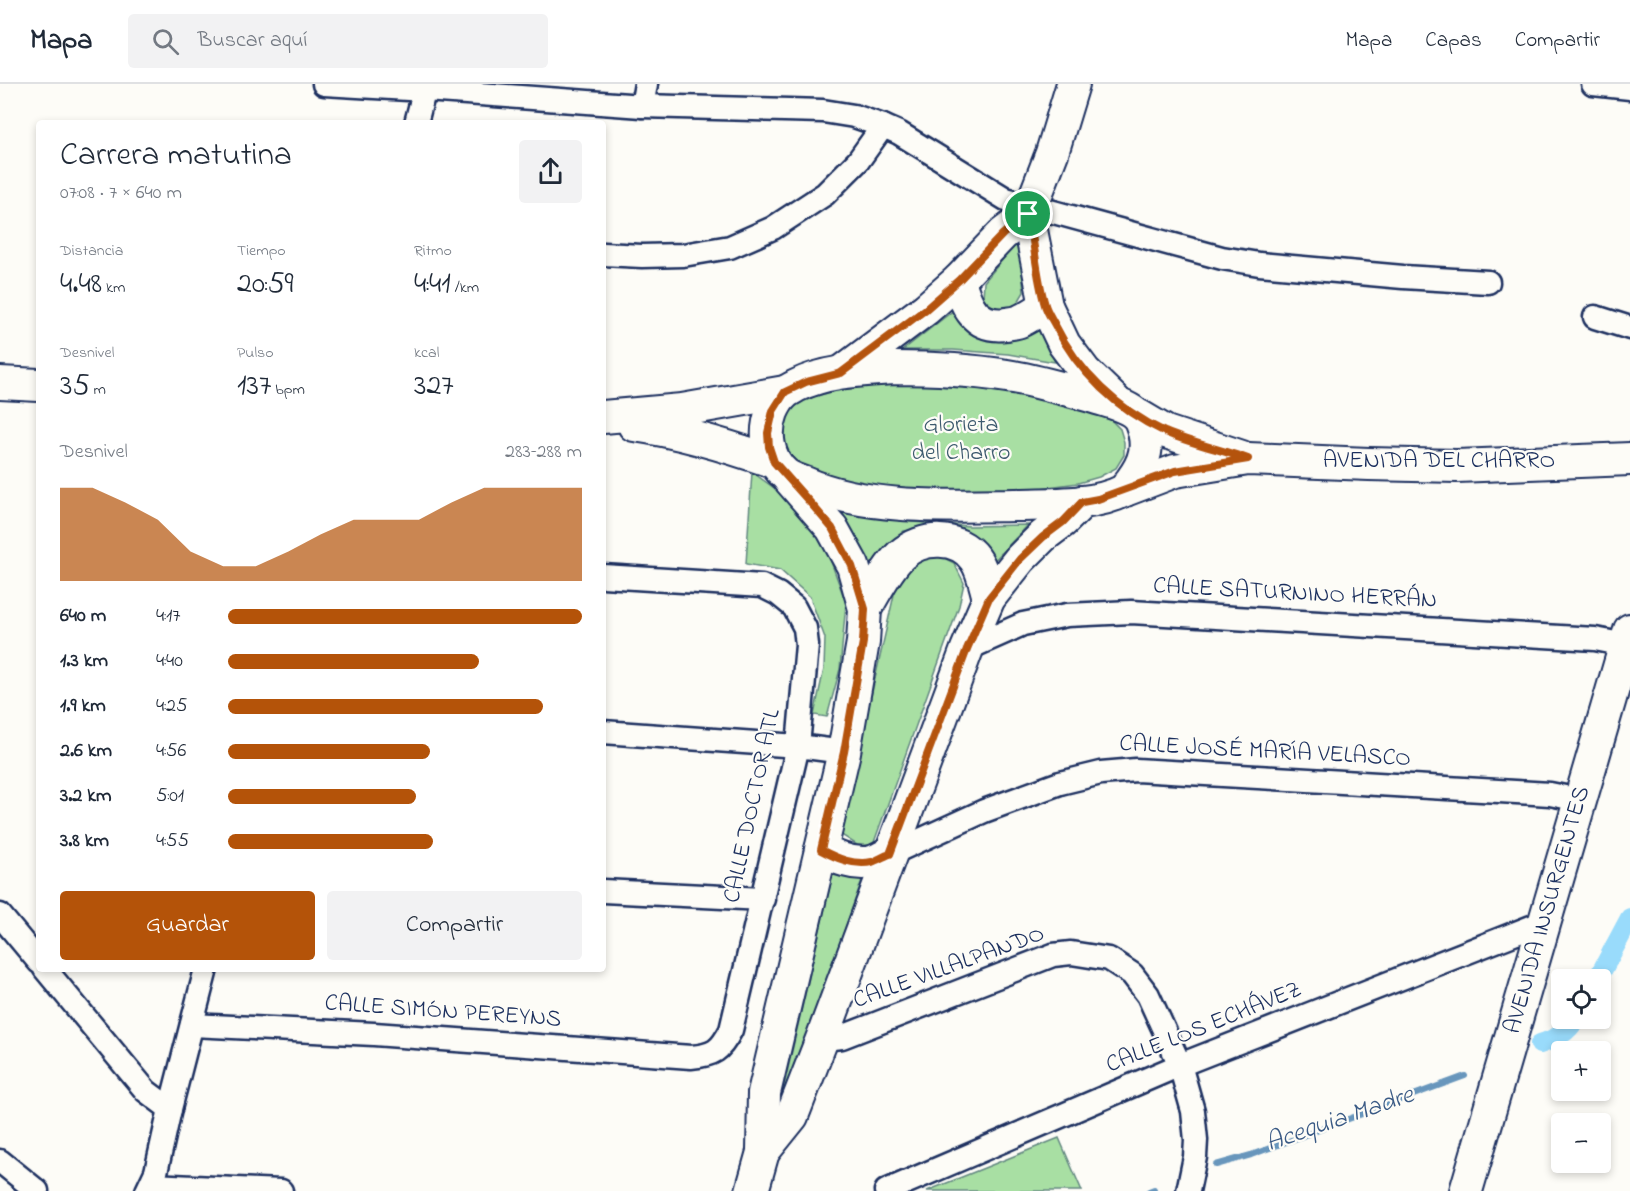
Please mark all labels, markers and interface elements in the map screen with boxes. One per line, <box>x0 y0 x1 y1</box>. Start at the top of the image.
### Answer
search box <box>128 14 548 68</box>
text: Mapa <box>30 21 92 62</box>
icon: search <box>149 25 182 58</box>
text: Buscar aquí <box>197 25 307 57</box>
text: Mapa <box>1345 26 1392 56</box>
text: Capas <box>1425 26 1482 56</box>
text: Compartir <box>1515 26 1600 56</box>
text: Carrera matutina <box>60 132 292 180</box>
button: share <box>519 140 582 203</box>
text: 07:08 · 7 × 640 m <box>60 179 182 208</box>
pin <box>1002 188 1053 239</box>
icon: arrive <box>1011 197 1044 230</box>
text: Distancia <box>60 239 123 263</box>
text: Tiempo <box>237 239 286 263</box>
text: Ritmo <box>414 239 452 263</box>
text: 4.48 <box>60 263 102 307</box>
text: 20:59 <box>237 263 294 307</box>
text: 4:41 <box>414 263 451 307</box>
text: km <box>102 276 126 300</box>
text: /km <box>451 276 479 300</box>
text: Desnivel <box>60 341 114 365</box>
text: Pulso <box>237 341 274 365</box>
text: kcal <box>414 341 439 365</box>
text: 35 <box>60 365 90 409</box>
text: 137 <box>237 365 271 409</box>
text: 327 <box>414 365 454 409</box>
text: m <box>90 378 106 402</box>
text: bpm <box>271 378 305 402</box>
park label: Glorieta del Charro <box>911 408 1011 471</box>
text: Desnivel <box>60 438 128 467</box>
text: 283–288 m <box>505 438 582 467</box>
street label: AVENIDA DEL CHARRO <box>1323 444 1555 479</box>
street label: CALLE SATURNINO HERRÁN <box>1152 569 1438 619</box>
text: 640 m <box>60 602 106 631</box>
text: 4:17 <box>156 602 181 631</box>
text: 1.3 km <box>60 647 108 676</box>
text: 4:40 <box>156 647 183 676</box>
text: 1.9 km <box>60 692 106 721</box>
text: 4:25 <box>156 692 187 721</box>
street label: CALLE DOCTOR ATL <box>715 706 791 906</box>
street label: CALLE JOSÉ MARÍA VELASCO <box>1118 727 1412 777</box>
text: 2.6 km <box>60 737 112 766</box>
text: 4:56 <box>156 737 186 766</box>
text: 3.2 km <box>60 782 112 811</box>
text: 5:01 <box>156 782 184 811</box>
street label: AVENIDA INSURGENTES <box>1496 782 1600 1038</box>
text: 3.8 km <box>60 827 109 856</box>
text: 4:55 <box>156 827 189 856</box>
button: Guardar <box>60 891 315 960</box>
button: Compartir <box>327 891 582 960</box>
street label: CALLE VILLALPANDO <box>848 917 1050 1019</box>
map controls <box>1551 969 1611 1173</box>
button: locate <box>1551 969 1611 1029</box>
street label: CALLE LOS ECHÁVEZ <box>1101 973 1307 1083</box>
street label: CALLE SIMÓN PEREYNS <box>323 986 563 1038</box>
button: + <box>1551 1041 1611 1101</box>
water label: Acequia Madre <box>1261 1076 1420 1163</box>
button: − <box>1551 1113 1611 1173</box>

